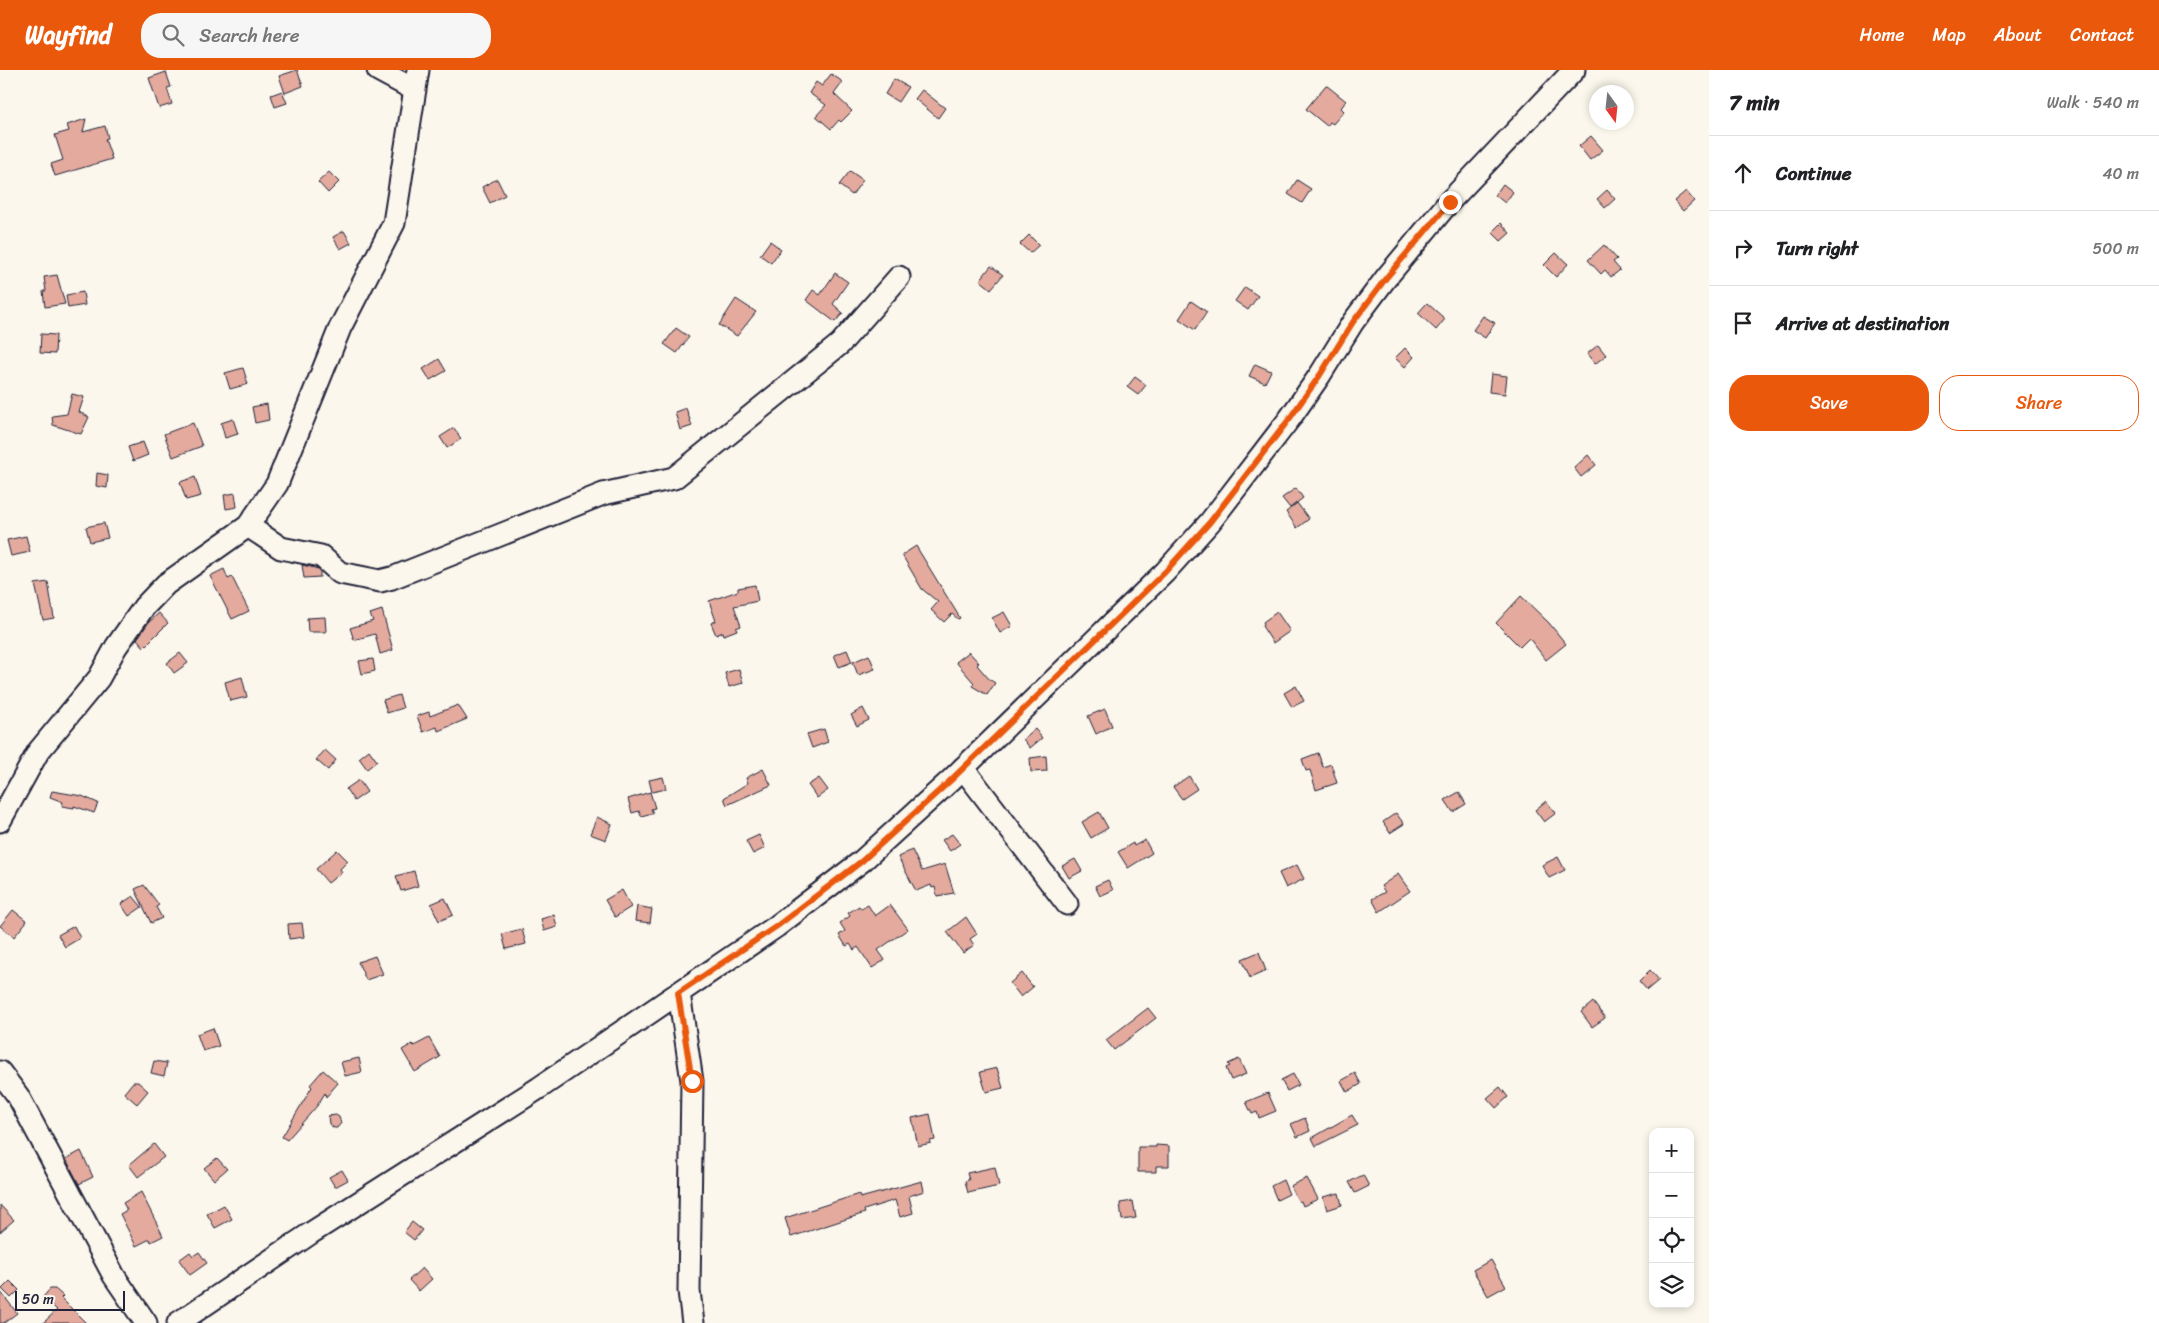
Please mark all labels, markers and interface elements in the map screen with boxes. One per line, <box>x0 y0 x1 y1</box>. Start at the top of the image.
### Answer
search box <box>141 13 491 58</box>
text: Wayfind <box>25 14 111 56</box>
text: Search here <box>199 19 299 52</box>
text: Home <box>1860 19 1905 51</box>
text: Map <box>1933 19 1966 51</box>
text: About <box>1994 19 2042 51</box>
text: Contact <box>2070 19 2134 51</box>
icon: search <box>159 21 187 49</box>
text: 7 min <box>1729 84 1780 122</box>
north arrow <box>1589 85 1634 130</box>
text: Walk · 540 m <box>2047 88 2139 117</box>
text: Continue <box>1776 157 1852 190</box>
icon: ahead <box>1729 159 1757 187</box>
text: 40 m <box>2102 159 2139 188</box>
route end <box>1439 191 1462 214</box>
text: Turn right <box>1776 232 1858 265</box>
icon: right <box>1729 234 1757 262</box>
text: 500 m <box>2093 234 2139 263</box>
text: Arrive at destination <box>1776 307 1949 340</box>
icon: arrive <box>1729 309 1757 337</box>
button: Save <box>1729 375 1929 431</box>
button: Share <box>1939 375 2139 431</box>
route start <box>681 1070 704 1093</box>
map controls <box>1649 1128 1694 1308</box>
button: + <box>1649 1128 1694 1173</box>
button: − <box>1649 1173 1694 1218</box>
button: locate <box>1649 1218 1694 1263</box>
button: layers <box>1649 1263 1694 1308</box>
text: 50 m <box>22 1287 54 1312</box>
scale bar <box>15 1288 125 1311</box>

